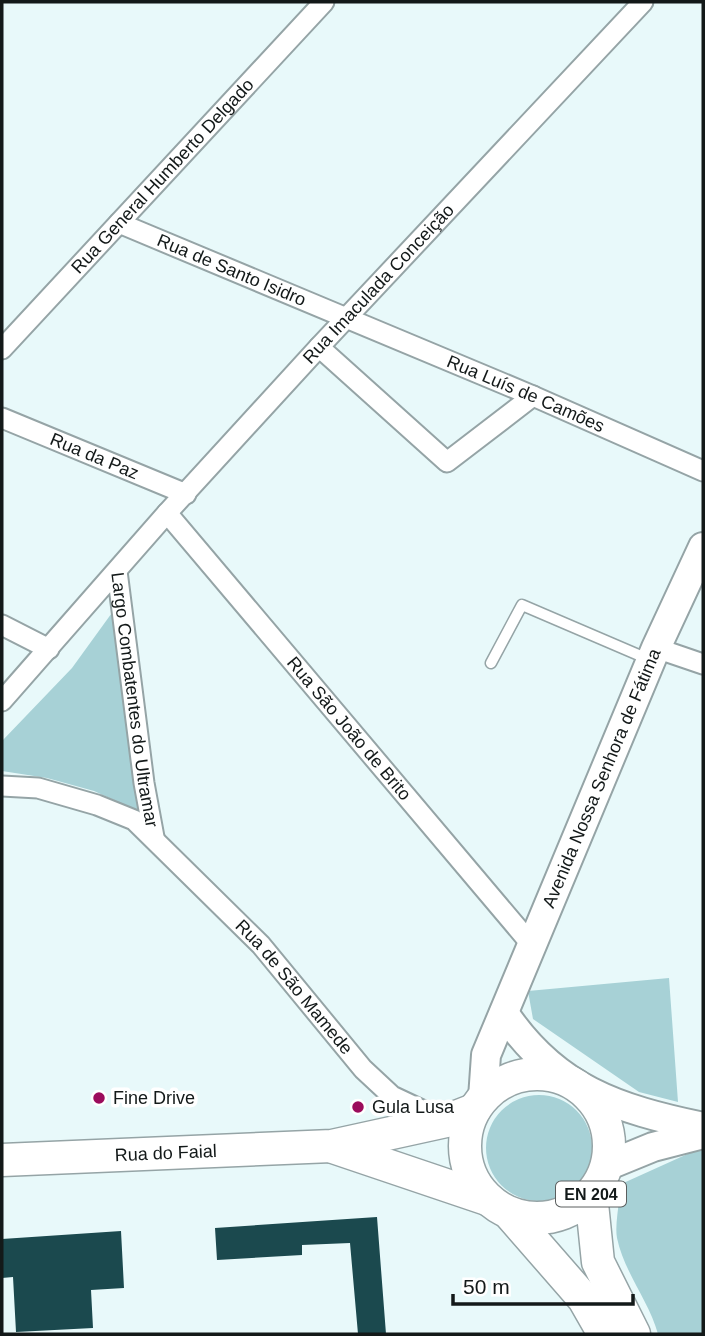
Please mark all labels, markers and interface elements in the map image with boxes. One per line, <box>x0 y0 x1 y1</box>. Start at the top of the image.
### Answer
street label: Rua General Humberto Delgado <box>67 75 258 277</box>
street label: Rua Imaculada Conceição <box>299 200 458 368</box>
street label: Rua de Santo Isidro <box>154 230 309 310</box>
street label: Rua Luís de Camões <box>444 351 607 436</box>
street label: Rua da Paz <box>47 429 142 483</box>
street label: Largo Combatentes do Ultramar <box>107 571 162 829</box>
street label: Avenida Nossa Senhora de Fátima <box>539 645 665 911</box>
street label: Rua São João de Brito <box>283 653 415 804</box>
street label: Rua de São Mamede <box>231 916 357 1058</box>
place label: Fine Drive <box>113 1088 195 1108</box>
marker: Fine Drive <box>91 1090 107 1106</box>
place label: Gula Lusa <box>372 1097 455 1117</box>
marker: Gula Lusa <box>350 1099 366 1115</box>
street label: Rua do Faial <box>114 1141 217 1165</box>
road number: EN 204 <box>556 1182 626 1206</box>
scale bar <box>453 1262 633 1306</box>
text: 50 m <box>463 1275 510 1298</box>

